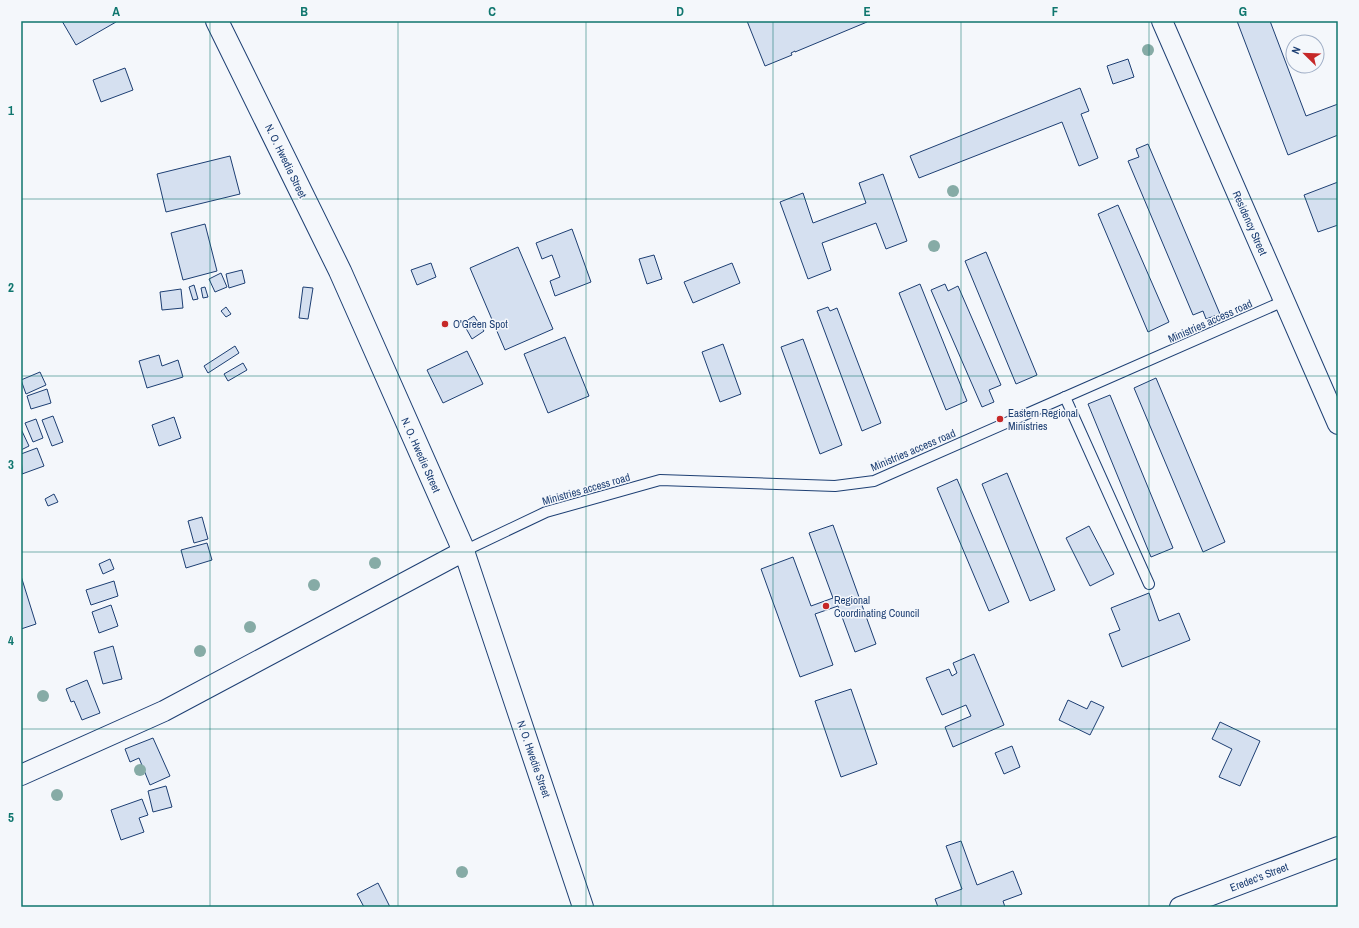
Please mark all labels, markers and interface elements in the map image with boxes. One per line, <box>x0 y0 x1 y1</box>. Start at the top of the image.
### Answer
text: A <box>112 3 120 20</box>
text: B <box>300 3 308 20</box>
text: C <box>488 3 496 20</box>
text: D <box>676 3 684 20</box>
text: E <box>863 3 871 20</box>
text: F <box>1052 3 1059 20</box>
text: G <box>1239 3 1247 20</box>
north arrow <box>1285 34 1325 74</box>
text: N <box>1288 44 1304 56</box>
text: 1 <box>8 102 14 119</box>
street label: N. O. Hwedie Street <box>262 122 310 201</box>
street label: Residency Street <box>1230 189 1271 258</box>
text: 2 <box>8 279 14 296</box>
street label: Ministries access road <box>1166 296 1254 346</box>
place label: O'Green Spot <box>453 317 508 331</box>
marker: O'Green Spot <box>440 319 450 329</box>
place label: Eastern Regional Ministries <box>1008 406 1078 433</box>
marker: Eastern Regional Ministries <box>995 414 1005 424</box>
street label: N. O. Hwedie Street <box>398 415 444 495</box>
street label: Ministries access road <box>868 426 958 474</box>
text: 3 <box>8 456 14 473</box>
street label: Ministries access road <box>540 470 632 508</box>
place label: Regional Coordinating Council <box>834 593 919 620</box>
marker: Regional Coordinating Council <box>821 601 831 611</box>
text: 4 <box>8 632 14 649</box>
street label: N. O. Hwedie Street <box>514 719 554 800</box>
text: 5 <box>8 809 14 826</box>
street label: Eredec's Street <box>1228 859 1291 895</box>

